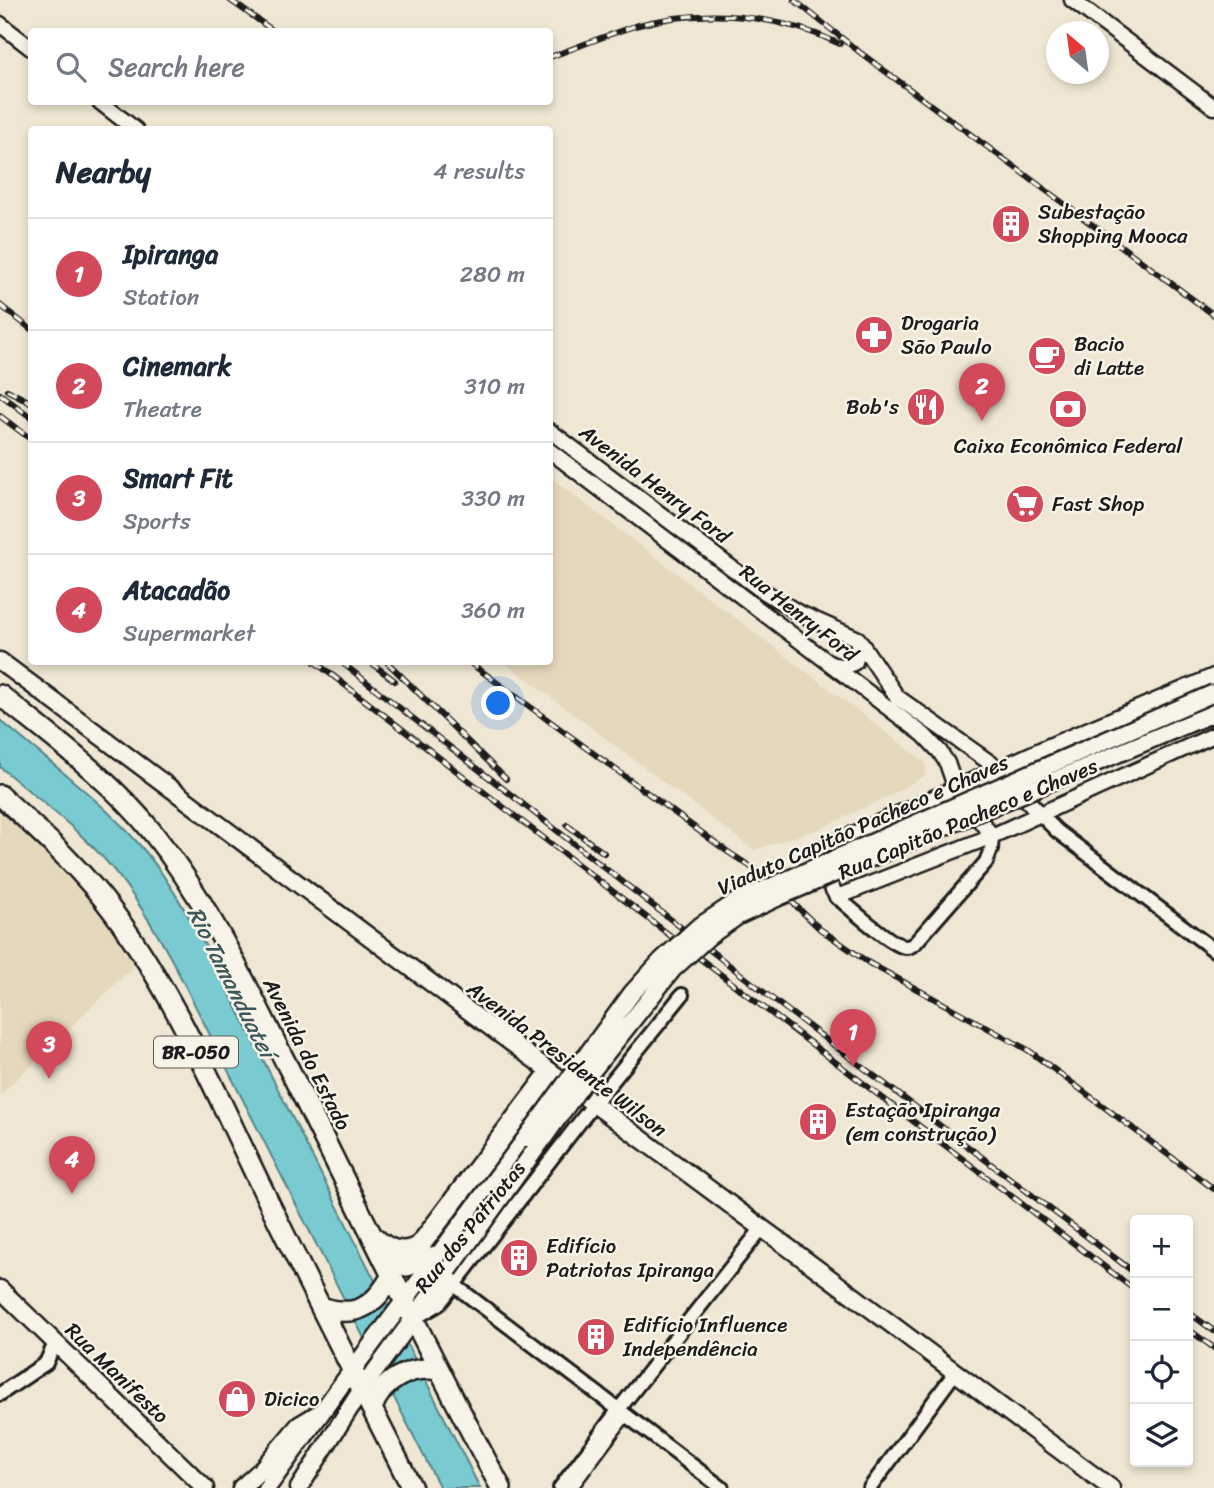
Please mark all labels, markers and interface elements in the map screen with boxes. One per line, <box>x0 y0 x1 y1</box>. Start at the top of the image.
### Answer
north arrow <box>1046 21 1109 84</box>
search box <box>28 28 553 105</box>
text: Search here <box>108 44 245 90</box>
icon: search <box>52 48 90 86</box>
text: Nearby <box>56 145 151 199</box>
text: 4 results <box>433 151 525 192</box>
place label: Subestação Shopping Mooca <box>1038 193 1188 255</box>
building icon: Subestação Shopping Mooca <box>990 203 1032 245</box>
text: Ipiranga <box>123 231 218 277</box>
text: 1 <box>74 254 84 295</box>
text: 280 m <box>460 254 525 295</box>
text: Station <box>123 277 199 318</box>
place label: Drogaria São Paulo <box>901 304 992 366</box>
pharmacy icon: Drogaria São Paulo <box>853 314 895 356</box>
place label: Bacio di Latte <box>1074 325 1144 387</box>
cafe icon: Bacio di Latte <box>1026 335 1068 377</box>
text: Cinemark <box>123 343 231 389</box>
pin: 2 <box>959 363 1005 421</box>
text: 2 <box>72 366 86 407</box>
text: 310 m <box>464 366 525 407</box>
restaurant icon: Bob's <box>905 386 947 428</box>
place label: Bob's <box>846 388 899 426</box>
bank icon: Caixa Econômica Federal <box>1047 388 1089 430</box>
text: Theatre <box>123 389 202 430</box>
street label: Avenida Henry Ford <box>570 413 741 555</box>
place label: Caixa Econômica Federal <box>954 427 1183 465</box>
text: Smart Fit <box>123 455 233 501</box>
text: 3 <box>73 478 85 519</box>
text: 330 m <box>462 478 525 519</box>
supermarket icon: Fast Shop <box>1004 483 1046 525</box>
place label: Fast Shop <box>1052 485 1144 523</box>
text: Sports <box>123 501 191 542</box>
street label: Rua Henry Ford <box>731 554 869 673</box>
text: Atacadão <box>123 567 230 613</box>
text: 4 <box>72 590 86 631</box>
text: 360 m <box>461 590 525 631</box>
text: Supermarket <box>123 613 255 654</box>
your location <box>481 686 515 720</box>
street label: Viaduto Capitão Pacheco e Chaves <box>711 743 1015 907</box>
street label: Rua Capitão Pacheco e Chaves <box>832 747 1104 891</box>
water label: Rio Tamanduateí <box>175 899 290 1071</box>
street label: Avenida do Estado <box>252 970 362 1137</box>
street label: Avenida Presidente Wilson <box>458 970 676 1147</box>
pin: 1 <box>830 1009 876 1067</box>
pin: 3 <box>26 1021 72 1079</box>
road number: BR-050 <box>154 1036 238 1068</box>
place label: Estação Ipiranga (em construção) <box>845 1091 1001 1153</box>
building icon: Estação Ipiranga (em construção) <box>797 1101 839 1143</box>
pin: 4 <box>49 1136 95 1194</box>
street label: Rua dos Patriotas <box>404 1152 536 1302</box>
map controls <box>1130 1215 1193 1467</box>
button: + <box>1130 1215 1193 1278</box>
place label: Edifício Patriotas Ipiranga <box>546 1227 715 1289</box>
building icon: Edifício Patriotas Ipiranga <box>498 1237 540 1279</box>
button: − <box>1130 1278 1193 1341</box>
place label: Edifício Influence Independência <box>622 1306 787 1368</box>
street label: Rua Manifesto <box>56 1313 178 1433</box>
building icon: Edifício Influence Independência <box>575 1316 617 1358</box>
button: locate <box>1130 1341 1193 1404</box>
shop icon: Dicico <box>216 1378 258 1420</box>
place label: Dicico <box>264 1380 320 1418</box>
button: layers <box>1130 1404 1193 1467</box>

